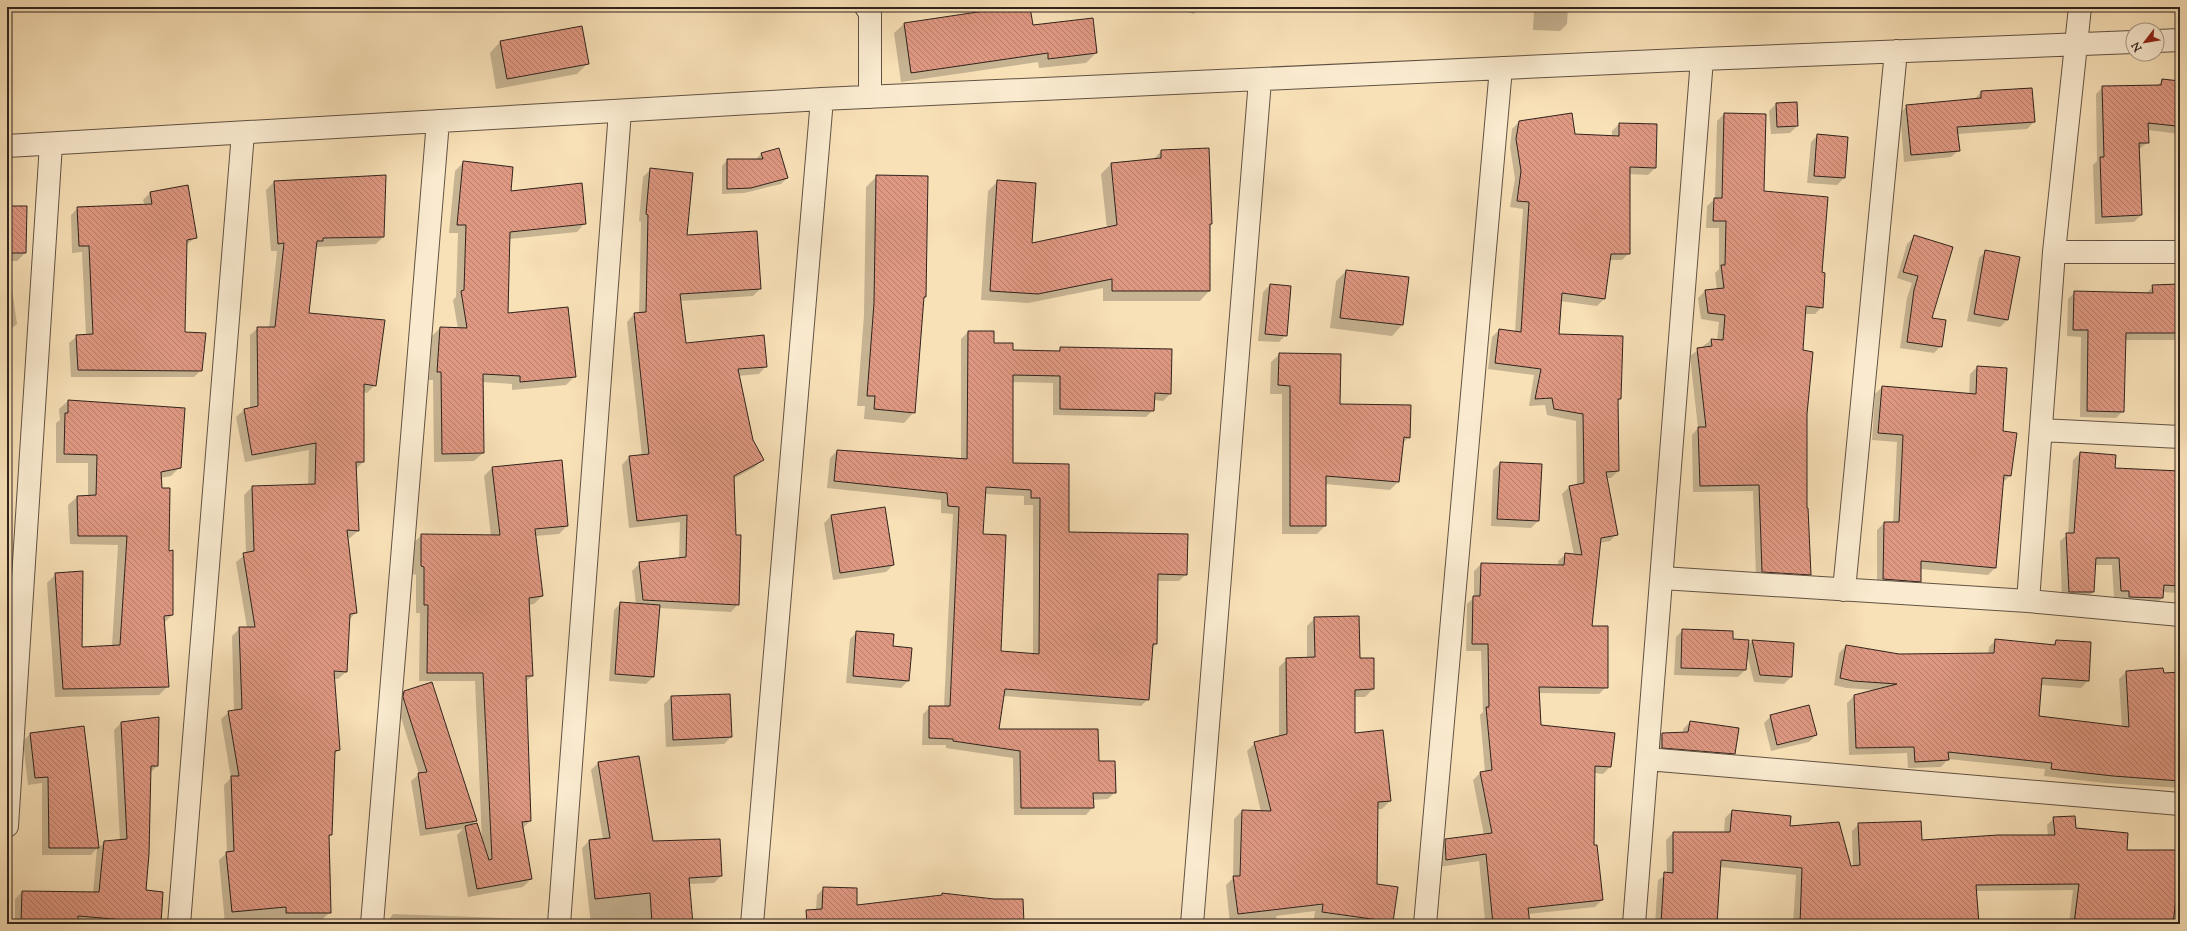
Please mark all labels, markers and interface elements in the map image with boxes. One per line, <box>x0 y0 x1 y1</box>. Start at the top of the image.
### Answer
north arrow <box>2125 22 2165 62</box>
text: N <box>2128 39 2147 55</box>

